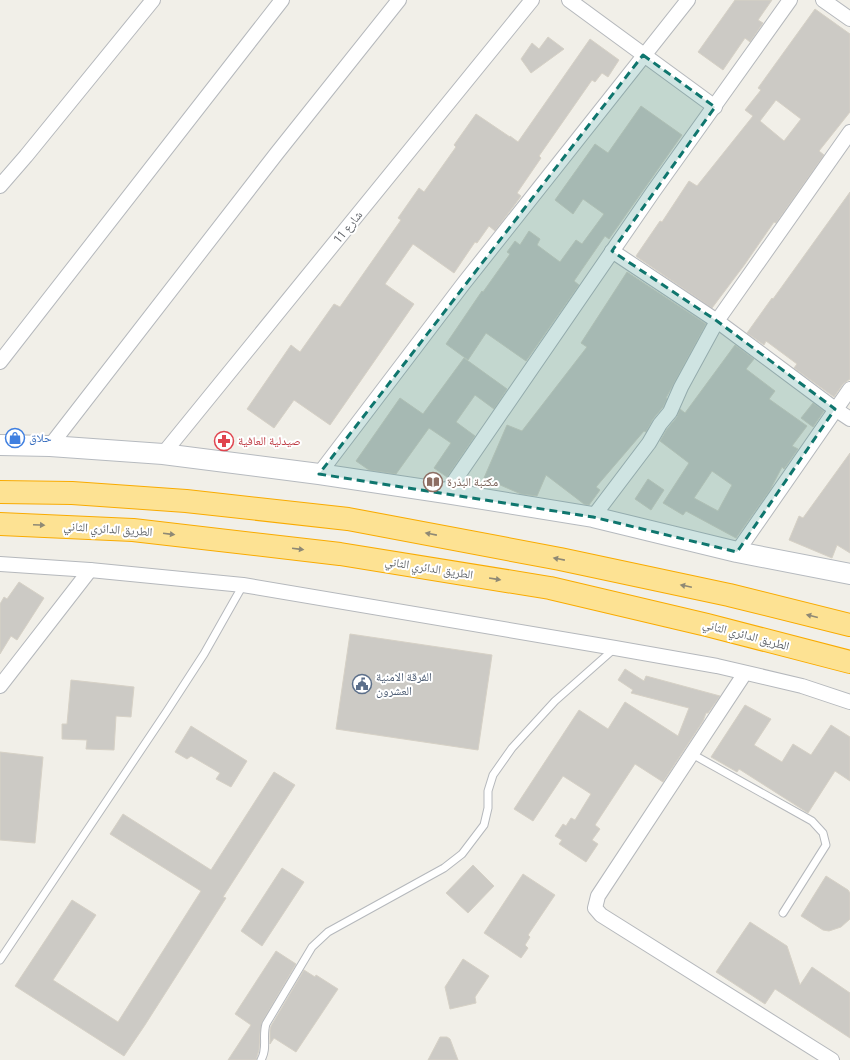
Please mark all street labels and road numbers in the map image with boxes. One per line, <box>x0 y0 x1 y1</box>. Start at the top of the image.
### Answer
street label: شارع 11 <box>331 208 366 247</box>
street label: الطريق الدائري الثاني <box>63 519 153 542</box>
street label: الطريق الدائري الثاني <box>384 554 474 585</box>
street label: الطريق الدائري الثاني <box>700 617 791 656</box>

